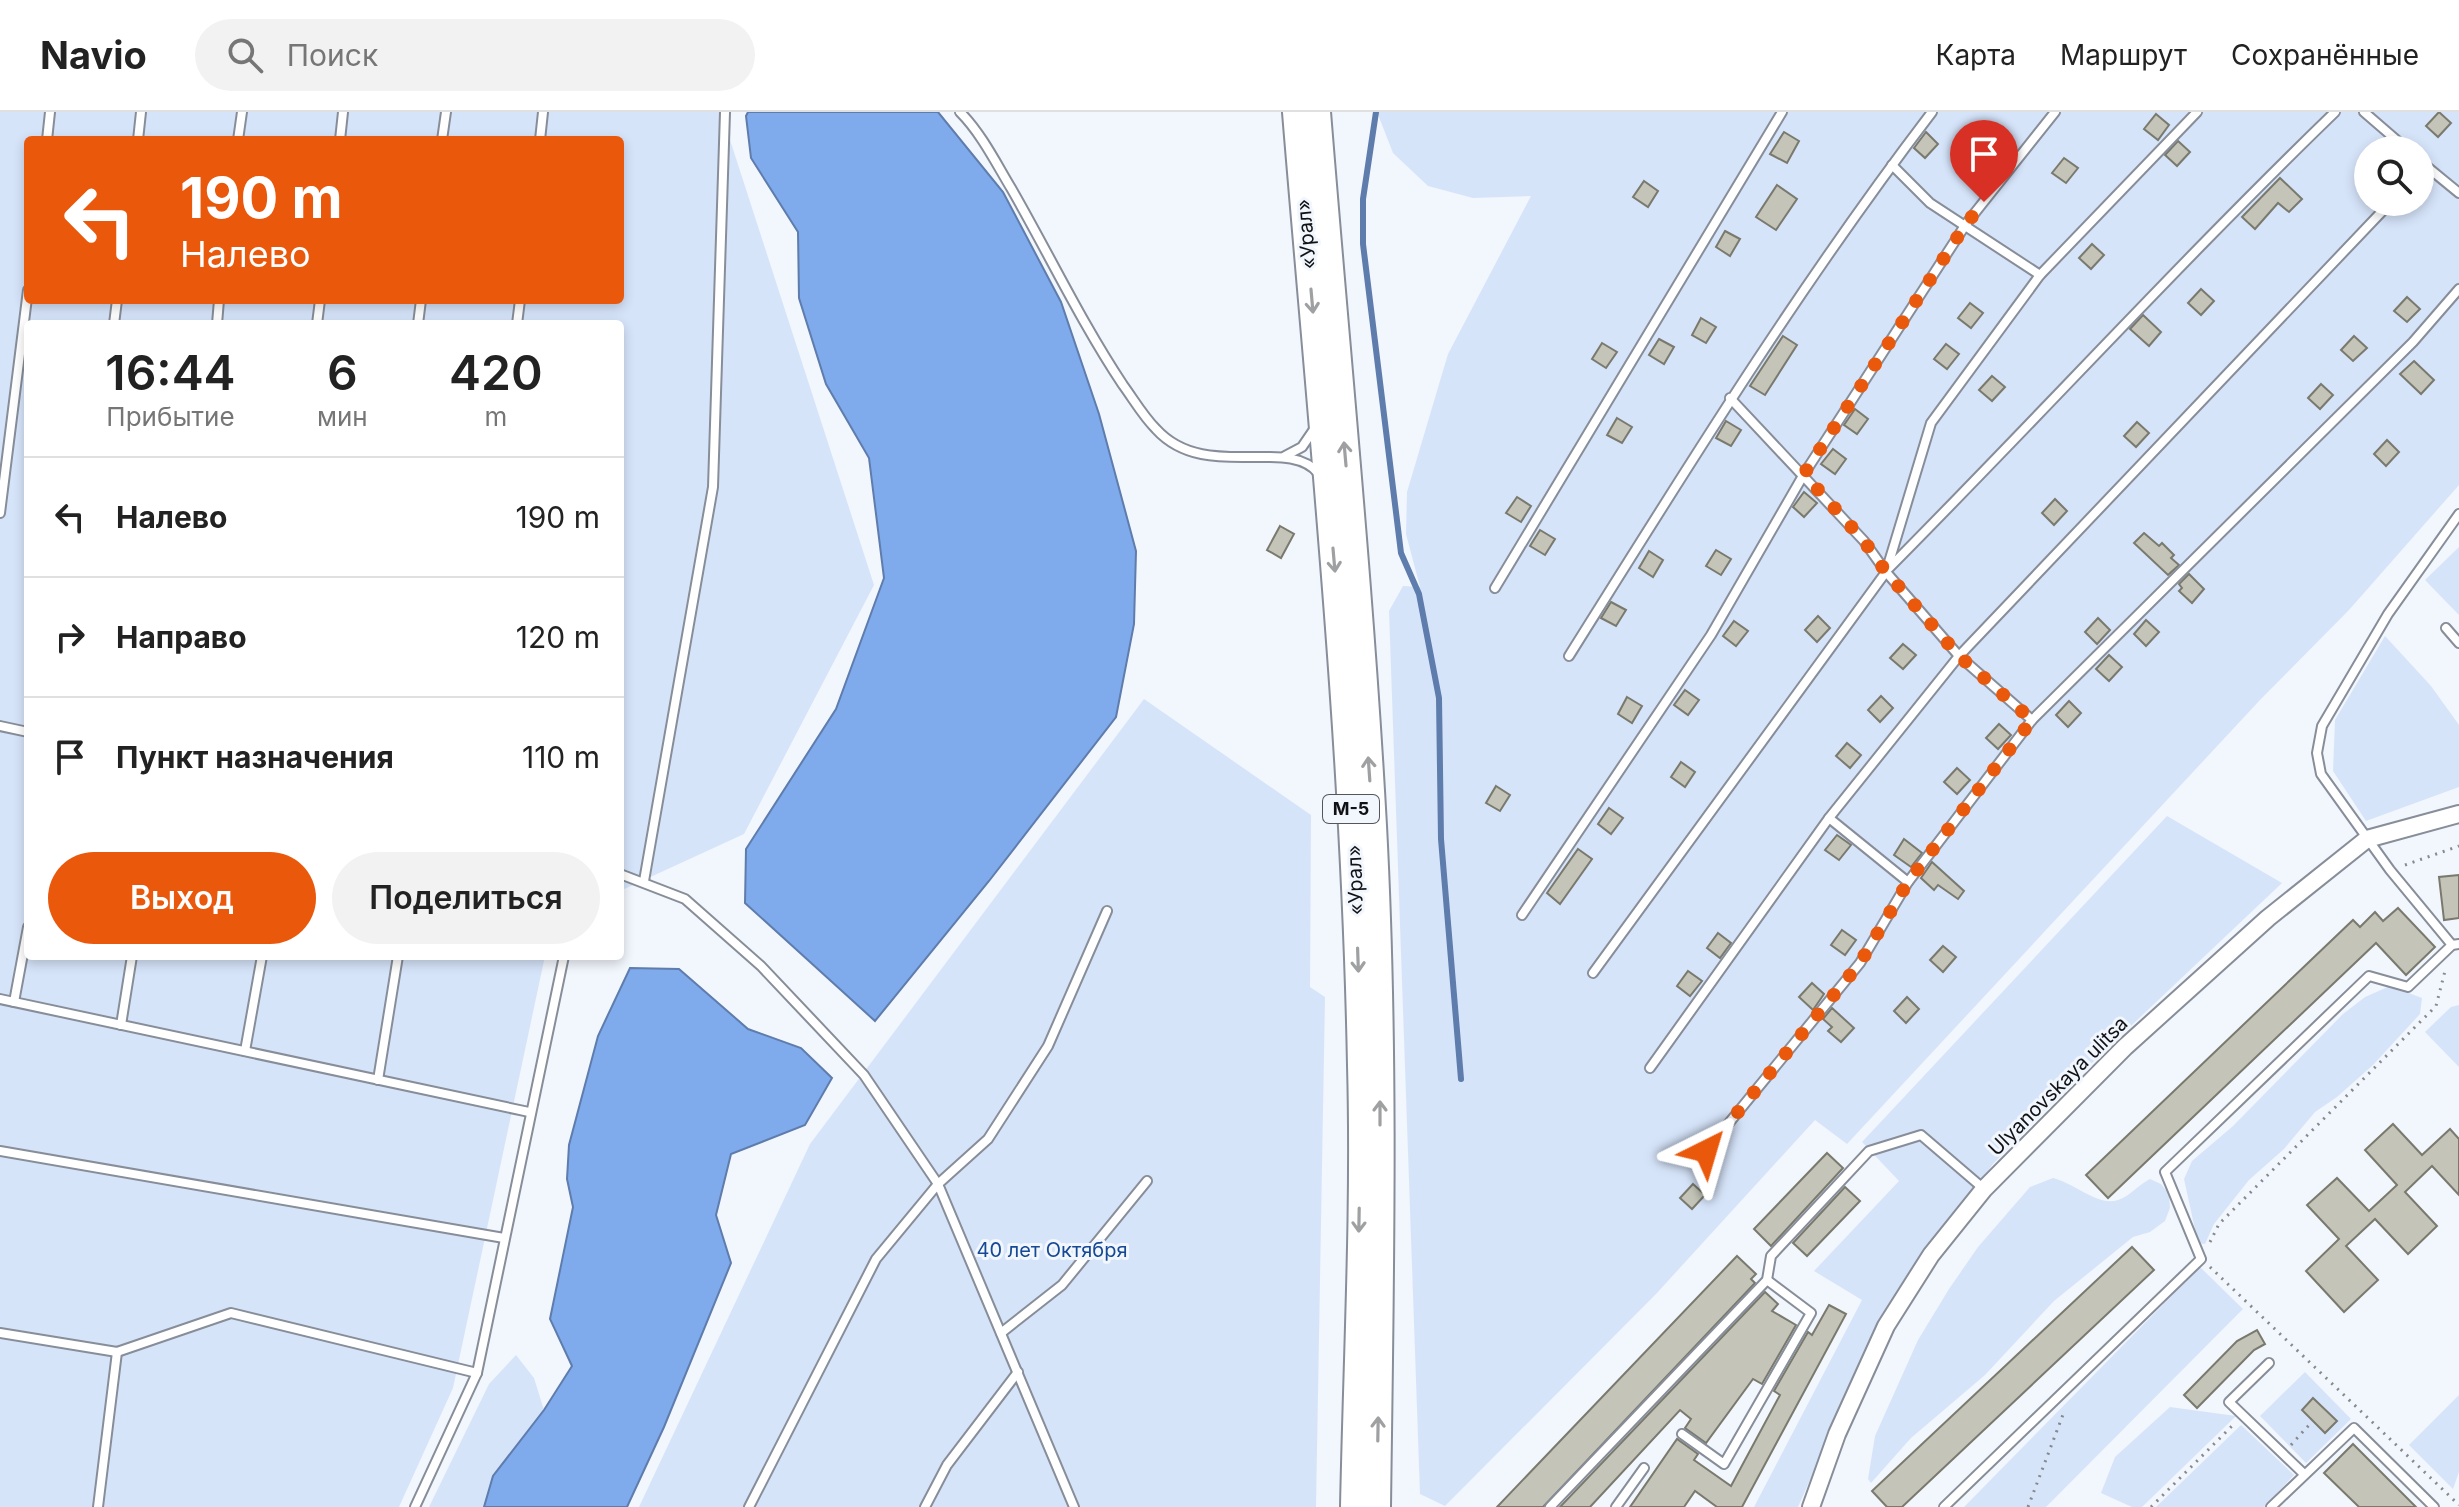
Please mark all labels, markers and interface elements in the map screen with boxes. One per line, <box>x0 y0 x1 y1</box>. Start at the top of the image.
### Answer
search box <box>195 19 755 91</box>
text: Navio <box>40 32 147 78</box>
icon: search <box>223 33 267 77</box>
text: Поиск <box>287 37 378 73</box>
text: Карта <box>1936 38 2016 72</box>
text: Маршрут <box>2060 38 2187 72</box>
text: Сохранённые <box>2231 38 2419 72</box>
pin <box>1950 120 2018 202</box>
icon: arrive <box>1962 132 2006 176</box>
map controls <box>2354 136 2434 216</box>
button: search <box>2354 136 2434 216</box>
text: 190 m <box>180 164 343 232</box>
icon: left <box>48 168 152 272</box>
street label: «Урал» <box>1291 198 1321 270</box>
text: Налево <box>180 232 311 276</box>
one-way arrow <box>1305 287 1320 314</box>
text: 16:44 <box>105 343 236 402</box>
text: 6 <box>327 343 358 402</box>
text: 420 <box>449 343 543 402</box>
text: Прибытие <box>106 401 235 432</box>
text: мин <box>317 401 368 432</box>
text: m <box>484 401 507 432</box>
one-way arrow <box>1337 441 1352 468</box>
icon: left <box>48 495 92 539</box>
text: Налево <box>116 499 228 535</box>
text: 190 m <box>516 499 600 535</box>
one-way arrow <box>1326 547 1341 573</box>
icon: right <box>48 615 92 659</box>
text: Направо <box>116 619 247 655</box>
text: 120 m <box>516 619 600 655</box>
icon: arrive <box>48 735 92 779</box>
text: Пункт назначения <box>116 739 394 775</box>
text: 110 m <box>522 739 600 775</box>
one-way arrow <box>1362 756 1377 783</box>
road number: М-5 <box>1323 795 1379 823</box>
street label: «Урал» <box>1342 844 1368 916</box>
button: Выход <box>48 852 316 944</box>
button: Поделиться <box>332 852 600 944</box>
one-way arrow <box>1350 946 1365 973</box>
street label: Ulyanovskaya ulitsa <box>1983 1011 2133 1161</box>
one-way arrow <box>1373 1100 1388 1127</box>
position arrow <box>1664 1109 1748 1193</box>
one-way arrow <box>1352 1206 1367 1233</box>
park label: 40 лет Октября <box>977 1238 1127 1262</box>
one-way arrow <box>1370 1416 1386 1443</box>

